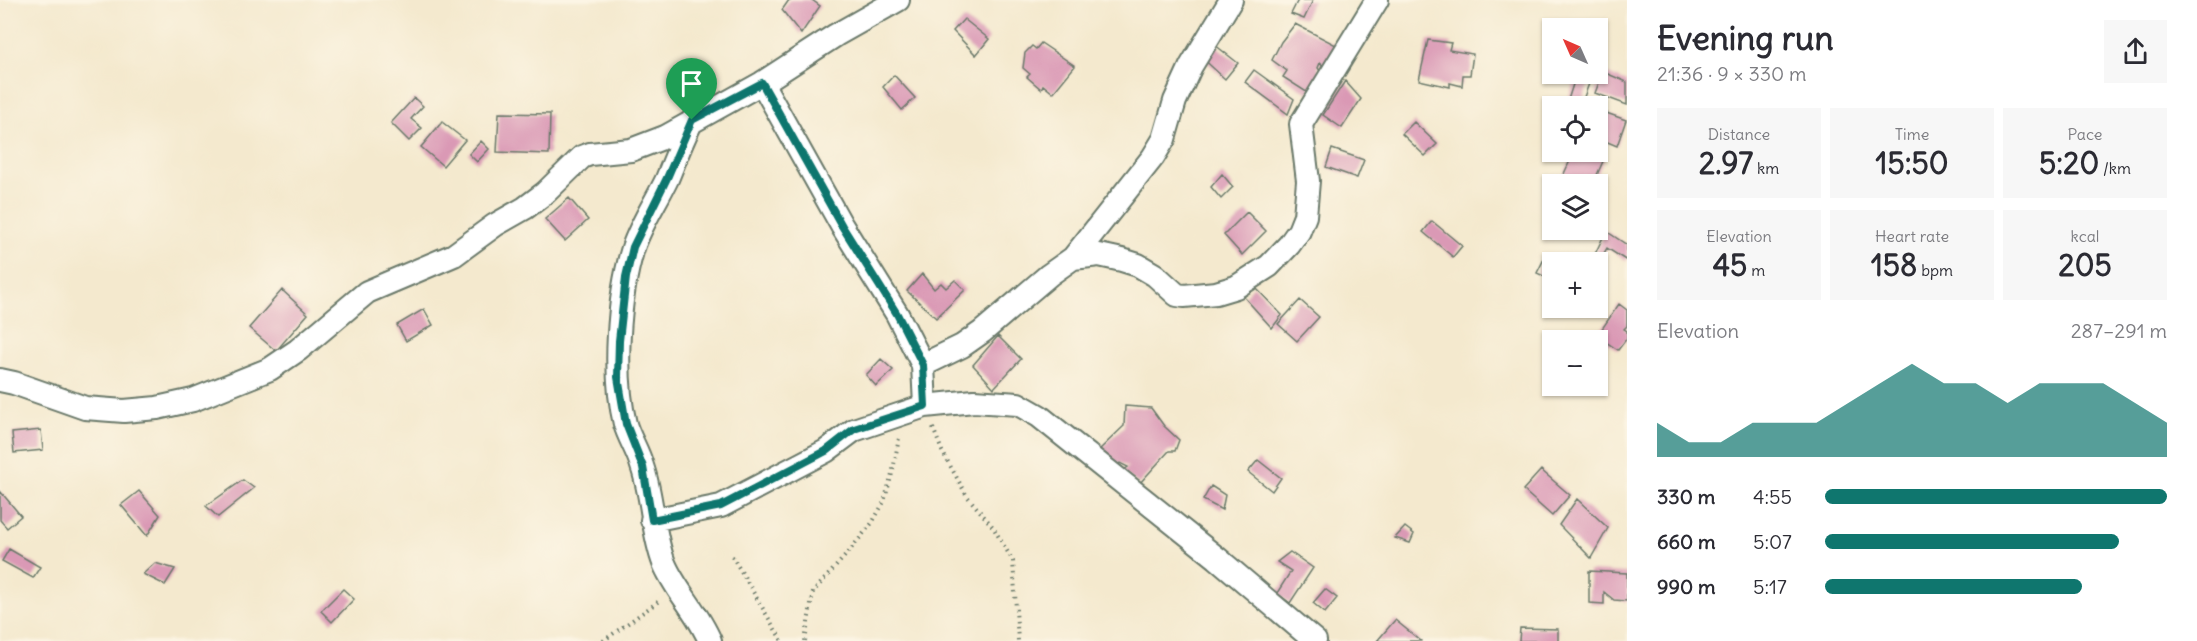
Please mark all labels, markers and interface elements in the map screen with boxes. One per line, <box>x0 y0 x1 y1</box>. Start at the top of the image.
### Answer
text: Evening run <box>1657 17 1833 59</box>
north arrow <box>1542 18 1608 84</box>
map controls <box>1542 18 1608 396</box>
button: share <box>2104 20 2167 83</box>
pin <box>666 58 717 120</box>
text: 21:36 · 9 × 330 m <box>1657 61 1807 86</box>
icon: arrive <box>675 67 708 100</box>
button: locate <box>1542 96 1608 162</box>
text: Distance <box>1708 124 1770 144</box>
text: Time <box>1895 124 1929 144</box>
text: Pace <box>2068 124 2102 144</box>
text: 2.97 <box>1699 144 1753 182</box>
text: 15:50 <box>1876 144 1948 182</box>
text: 5:20 <box>2039 144 2099 182</box>
text: km <box>1753 158 1779 178</box>
text: /km <box>2099 158 2131 178</box>
button: layers <box>1542 174 1608 240</box>
text: Elevation <box>1706 226 1772 246</box>
text: Heart rate <box>1875 226 1949 246</box>
text: kcal <box>2071 226 2099 246</box>
text: 45 <box>1713 246 1747 284</box>
text: 158 <box>1871 246 1917 284</box>
text: 205 <box>2058 246 2112 284</box>
button: + <box>1542 252 1608 318</box>
text: m <box>1747 260 1765 280</box>
text: bpm <box>1917 260 1953 280</box>
text: Elevation <box>1657 318 1739 343</box>
text: 287–291 m <box>2071 318 2167 343</box>
button: − <box>1542 330 1608 396</box>
text: 330 m <box>1657 484 1715 509</box>
text: 4:55 <box>1753 484 1792 509</box>
text: 660 m <box>1657 529 1716 554</box>
text: 5:07 <box>1753 529 1792 554</box>
text: 990 m <box>1657 574 1715 599</box>
text: 5:17 <box>1753 574 1787 599</box>

